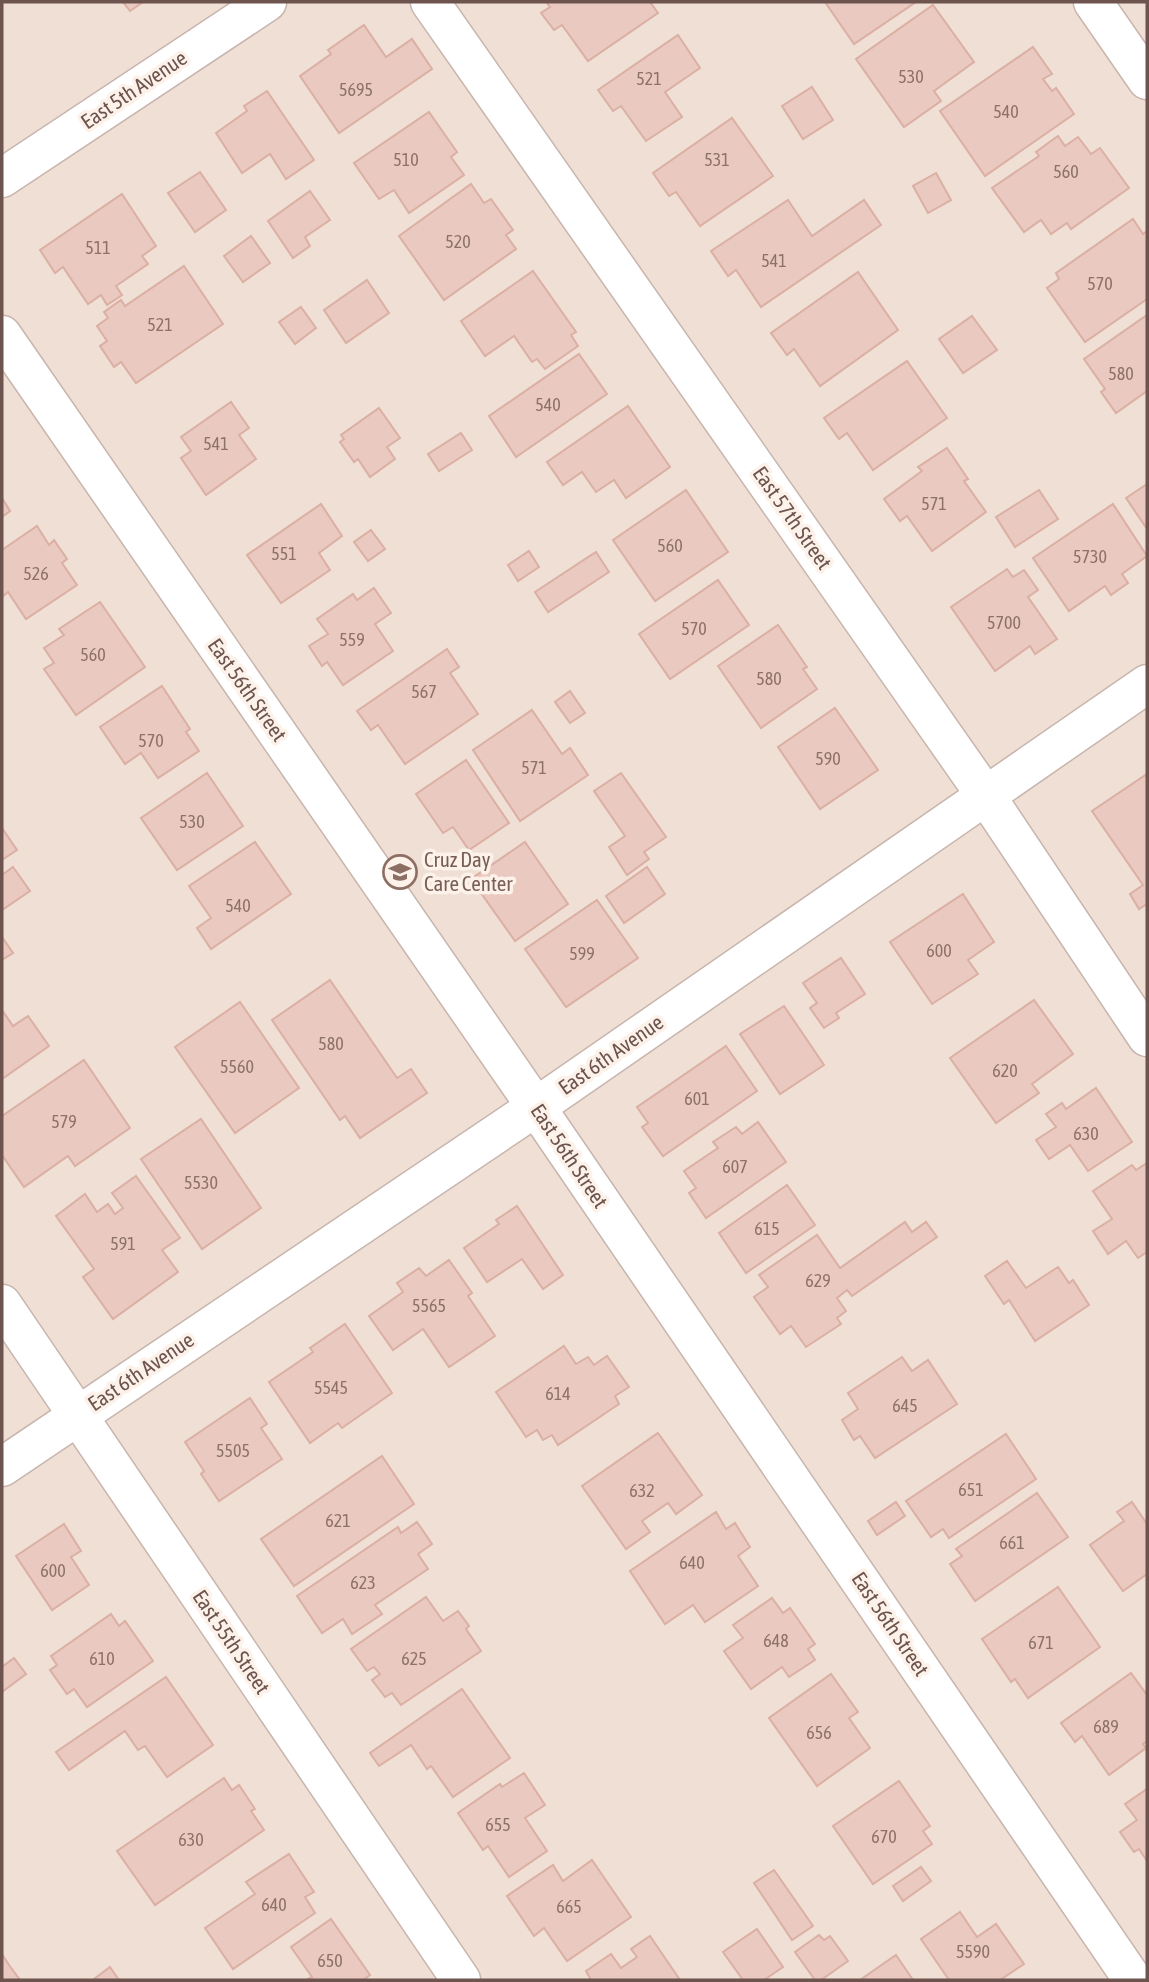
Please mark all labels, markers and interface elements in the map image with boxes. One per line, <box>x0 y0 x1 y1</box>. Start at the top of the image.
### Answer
street label: East 5th Avenue <box>76 45 191 133</box>
house number: 530 <box>898 66 924 87</box>
house number: 521 <box>636 68 662 89</box>
house number: 5695 <box>339 79 373 100</box>
house number: 540 <box>993 101 1019 122</box>
house number: 510 <box>393 149 419 170</box>
house number: 531 <box>704 149 730 170</box>
house number: 560 <box>1053 161 1079 182</box>
house number: 520 <box>445 231 471 252</box>
house number: 511 <box>85 237 111 258</box>
house number: 541 <box>761 250 787 271</box>
house number: 570 <box>1087 273 1113 294</box>
house number: 521 <box>147 314 173 335</box>
house number: 580 <box>1108 363 1134 384</box>
house number: 540 <box>535 394 561 415</box>
house number: 541 <box>203 433 229 454</box>
street label: East 57th Street <box>749 461 837 573</box>
house number: 571 <box>921 493 947 514</box>
house number: 560 <box>657 535 683 556</box>
house number: 551 <box>271 543 297 564</box>
house number: 5730 <box>1073 546 1107 567</box>
house number: 526 <box>23 563 49 584</box>
house number: 5700 <box>987 612 1021 633</box>
house number: 570 <box>681 618 707 639</box>
house number: 559 <box>339 629 365 650</box>
street label: East 56th Street <box>204 633 292 745</box>
house number: 560 <box>80 644 106 665</box>
house number: 580 <box>756 668 782 689</box>
house number: 567 <box>411 681 437 702</box>
house number: 570 <box>138 730 164 751</box>
house number: 590 <box>815 748 841 769</box>
house number: 571 <box>521 757 547 778</box>
house number: 530 <box>179 811 205 832</box>
place label: Cruz Day Care Center <box>424 847 513 895</box>
school or university icon: Cruz Day Care Center <box>381 853 419 891</box>
house number: 540 <box>225 895 251 916</box>
house number: 600 <box>926 940 952 961</box>
house number: 599 <box>569 943 595 964</box>
street label: East 6th Avenue <box>554 1009 667 1099</box>
house number: 580 <box>318 1033 344 1054</box>
house number: 5560 <box>220 1056 254 1077</box>
house number: 620 <box>992 1060 1018 1081</box>
house number: 601 <box>684 1088 710 1109</box>
street label: East 56th Street <box>526 1099 613 1212</box>
house number: 579 <box>51 1111 77 1132</box>
house number: 630 <box>1073 1123 1099 1144</box>
house number: 607 <box>722 1156 748 1177</box>
house number: 5530 <box>184 1172 218 1193</box>
house number: 615 <box>754 1218 780 1239</box>
house number: 591 <box>110 1233 136 1254</box>
house number: 629 <box>805 1270 831 1291</box>
house number: 5565 <box>412 1295 446 1316</box>
street label: East 6th Avenue <box>83 1327 198 1415</box>
house number: 5545 <box>314 1377 348 1398</box>
house number: 614 <box>545 1383 571 1404</box>
house number: 645 <box>892 1395 918 1416</box>
house number: 5505 <box>216 1440 250 1461</box>
house number: 651 <box>958 1479 984 1500</box>
house number: 632 <box>629 1480 655 1501</box>
house number: 621 <box>325 1510 351 1531</box>
house number: 661 <box>999 1532 1025 1553</box>
house number: 640 <box>679 1552 705 1573</box>
house number: 600 <box>40 1560 66 1581</box>
street label: East 56th Street <box>847 1567 934 1680</box>
house number: 623 <box>350 1572 376 1593</box>
street label: East 55th Street <box>188 1585 275 1698</box>
house number: 648 <box>763 1630 789 1651</box>
house number: 671 <box>1028 1632 1054 1653</box>
house number: 610 <box>89 1648 115 1669</box>
house number: 625 <box>401 1648 427 1669</box>
house number: 689 <box>1093 1716 1119 1737</box>
house number: 656 <box>806 1722 832 1743</box>
house number: 655 <box>485 1814 511 1835</box>
house number: 670 <box>871 1826 897 1847</box>
house number: 630 <box>178 1829 204 1850</box>
house number: 640 <box>261 1894 287 1915</box>
house number: 665 <box>556 1896 582 1917</box>
house number: 5590 <box>956 1941 990 1962</box>
house number: 650 <box>317 1950 343 1971</box>

